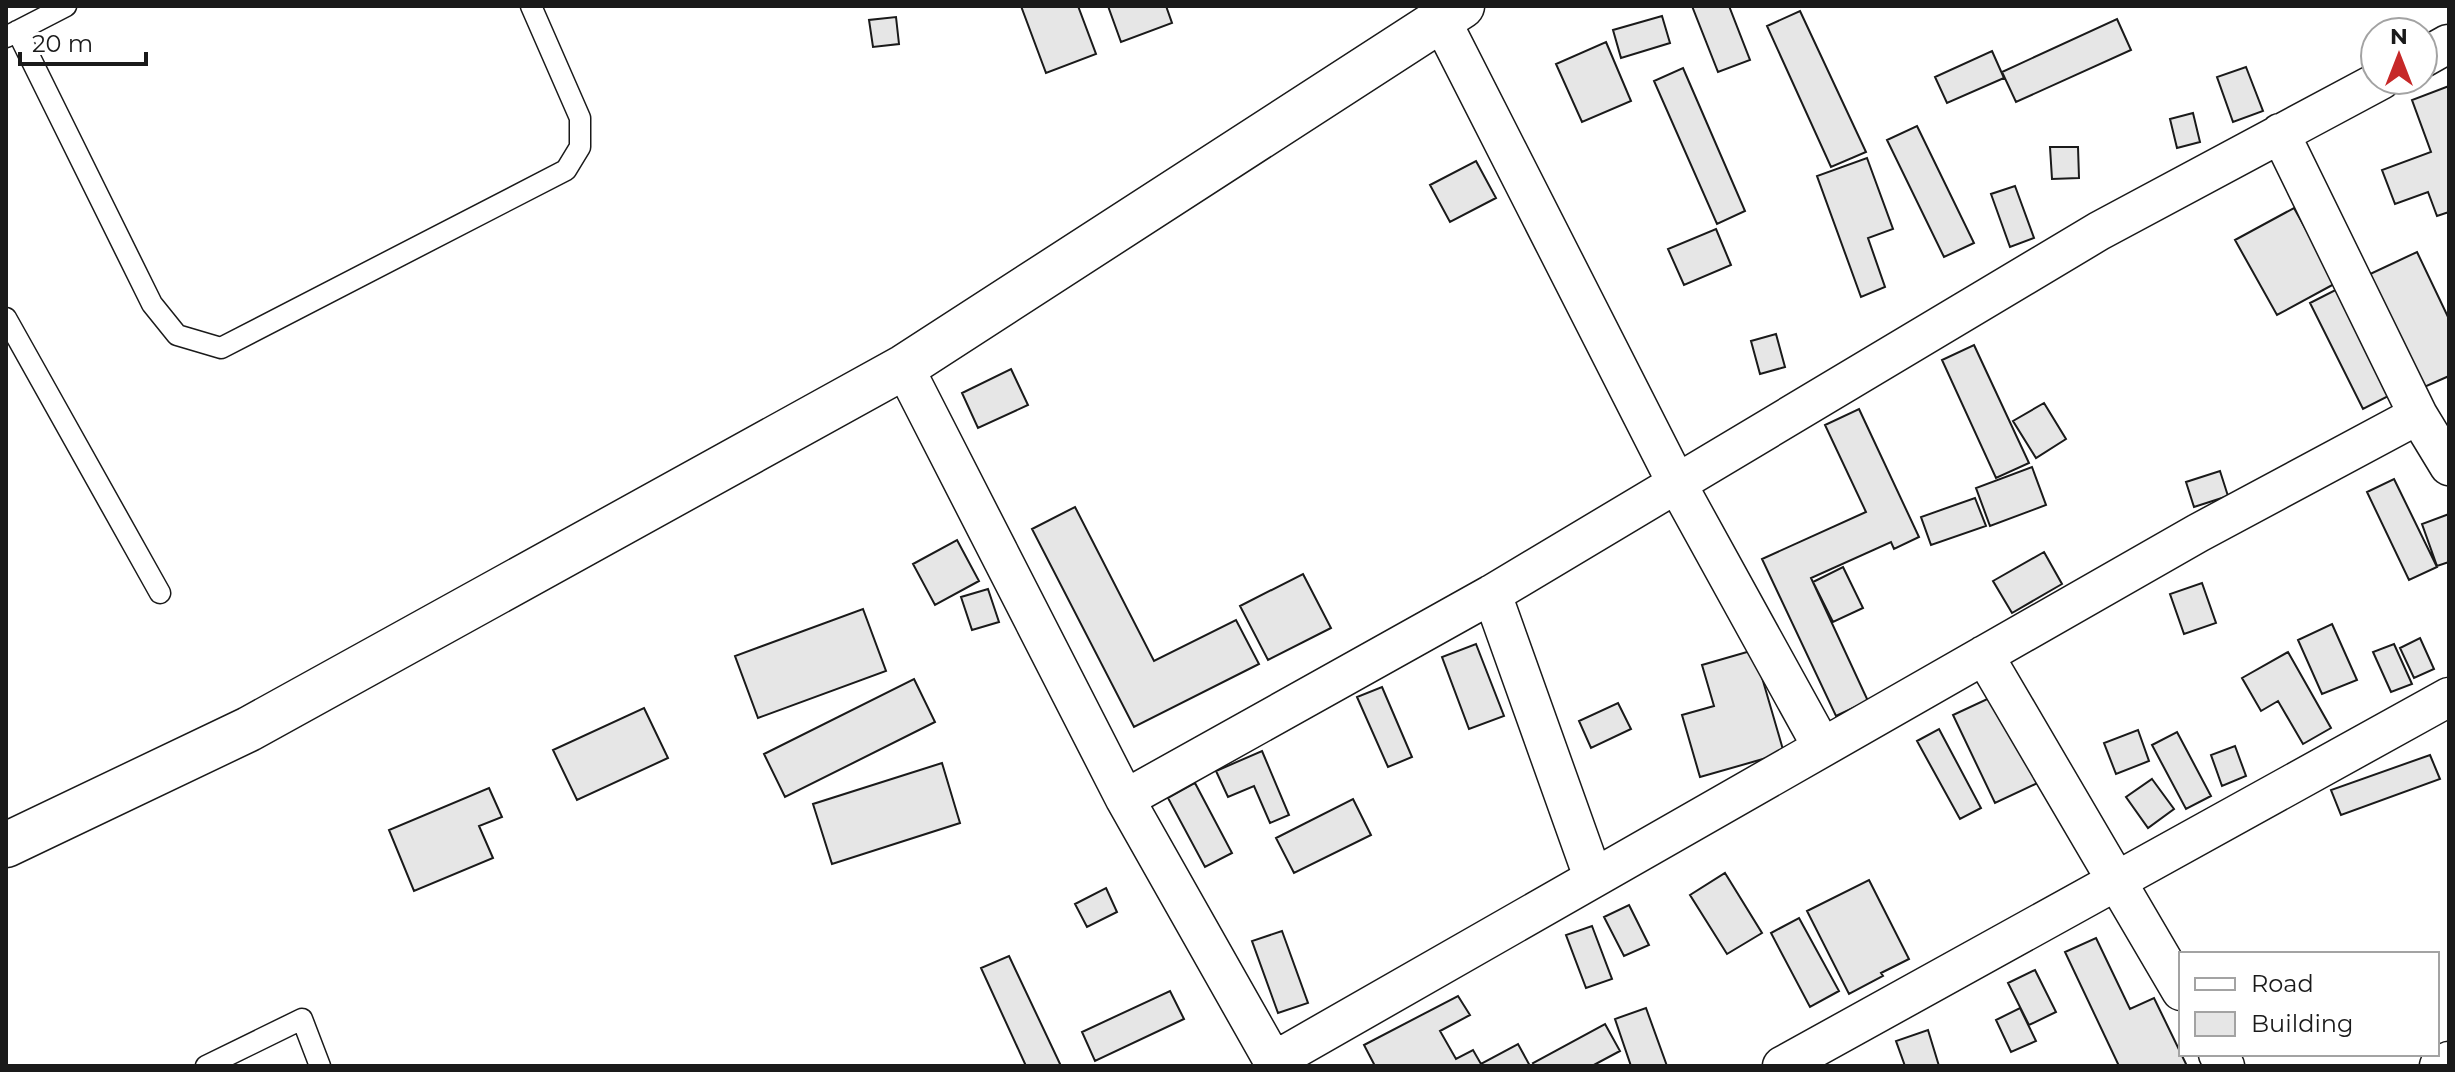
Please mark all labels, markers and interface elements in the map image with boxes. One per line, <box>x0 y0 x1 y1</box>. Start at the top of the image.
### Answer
scale bar <box>20 16 146 66</box>
north arrow <box>2359 16 2439 96</box>
text: N <box>2390 23 2408 50</box>
text: 20 m <box>32 29 93 58</box>
legend <box>2179 952 2439 1056</box>
text: Road <box>2251 969 2314 998</box>
text: Building <box>2251 1009 2354 1038</box>

